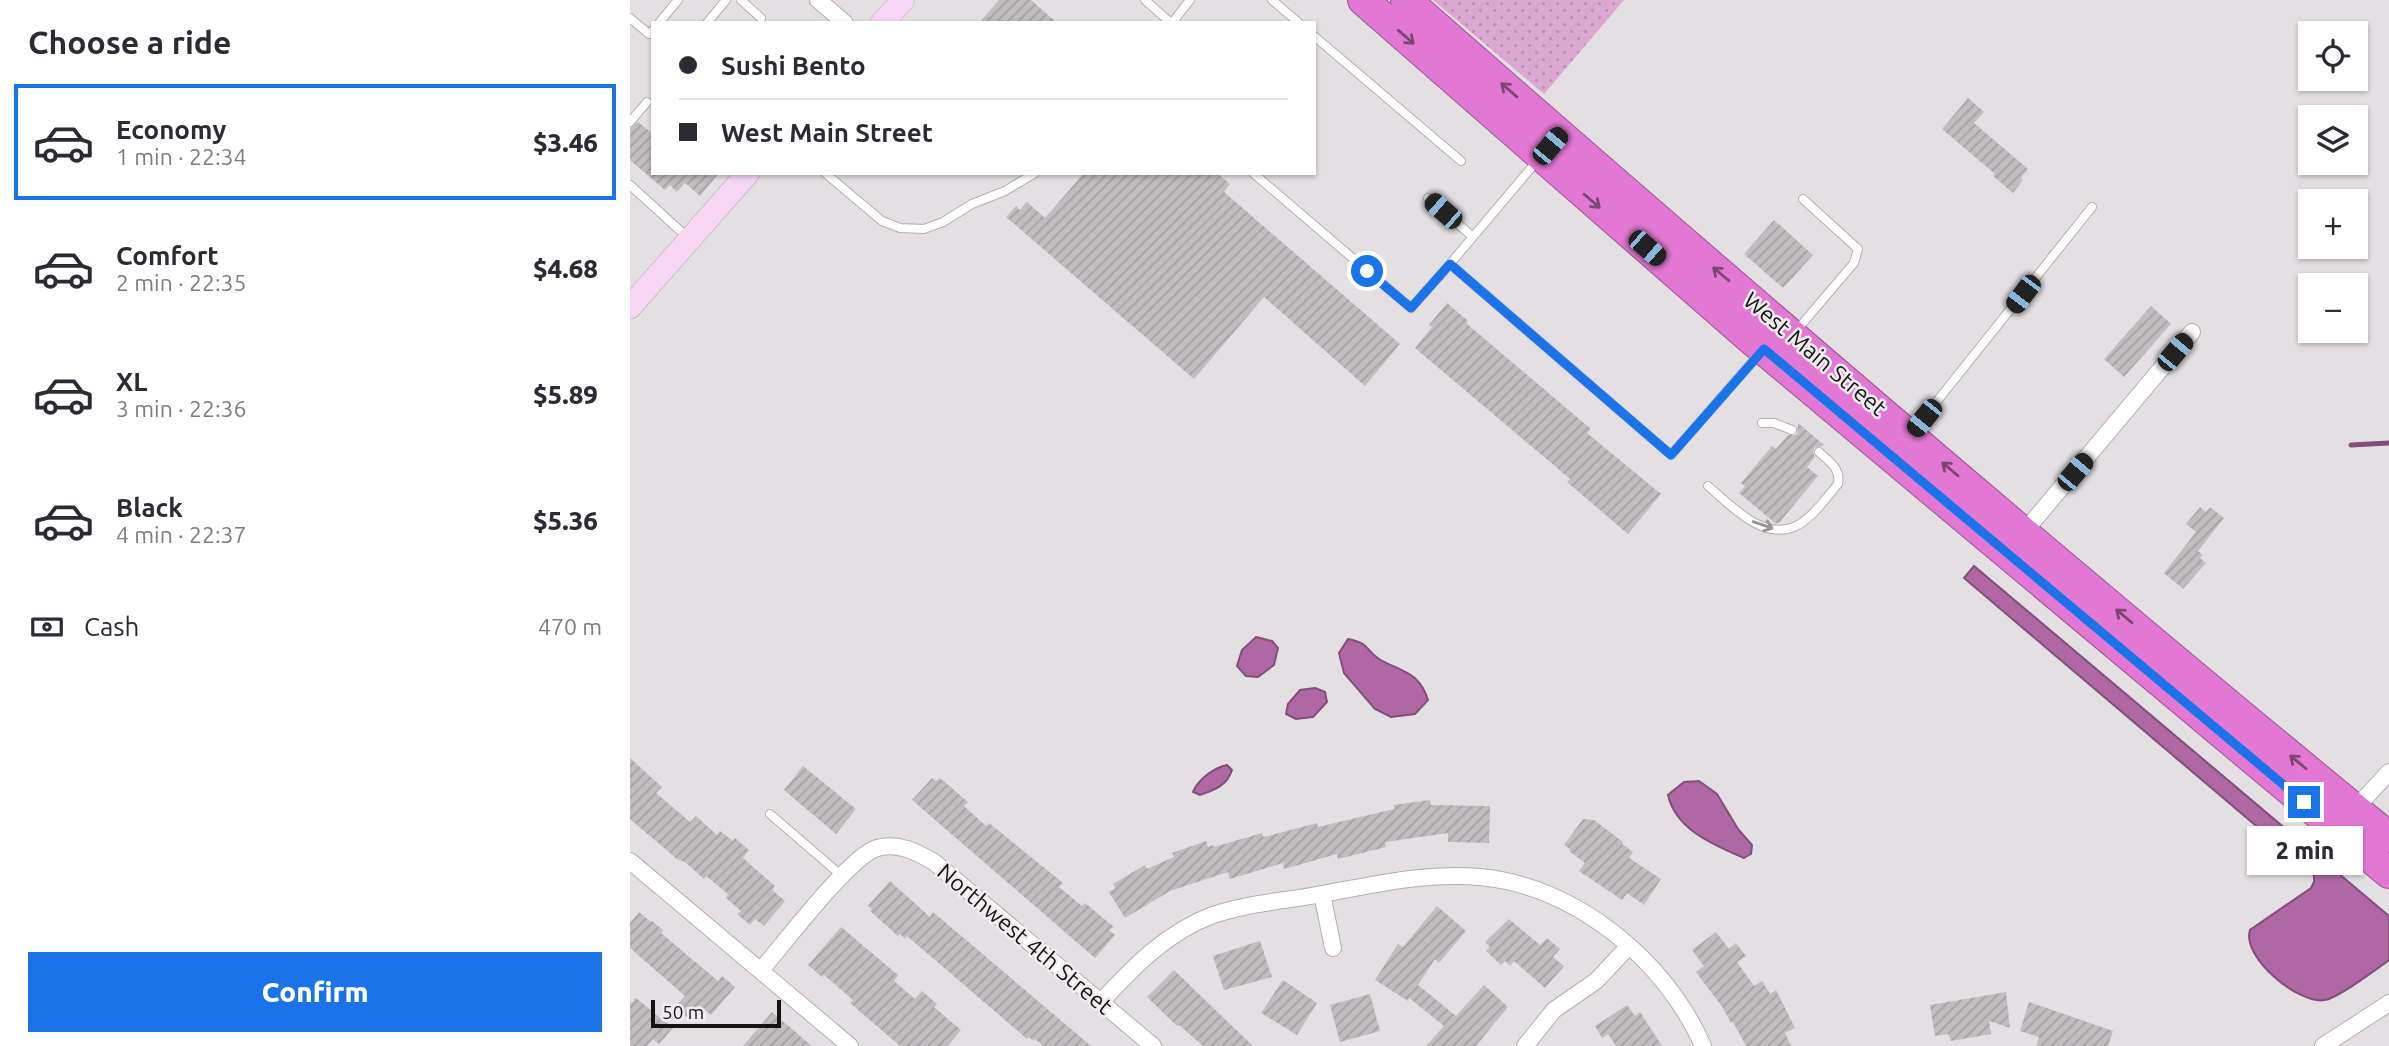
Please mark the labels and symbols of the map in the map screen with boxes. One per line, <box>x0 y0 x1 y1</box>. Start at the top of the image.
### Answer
one-way arrow <box>1396 29 1414 45</box>
one-way arrow <box>1500 82 1518 98</box>
car <box>1529 123 1572 169</box>
car <box>1421 189 1466 233</box>
one-way arrow <box>1583 193 1601 209</box>
car <box>1625 226 1670 270</box>
route start <box>1351 255 1383 287</box>
one-way arrow <box>1712 266 1730 282</box>
car <box>2002 271 2045 317</box>
street label: West Main Street <box>1739 287 1892 420</box>
car <box>2154 329 2197 375</box>
car <box>1903 395 1946 441</box>
car <box>2054 449 2097 495</box>
one-way arrow <box>1942 461 1960 477</box>
one-way arrow <box>1752 520 1774 532</box>
one-way arrow <box>2115 608 2133 624</box>
one-way arrow <box>2290 754 2308 770</box>
route end <box>2288 786 2320 818</box>
callout: 2 min <box>2246 826 2362 876</box>
street label: Northwest 4th Street <box>933 858 1118 1019</box>
scale bar <box>651 997 780 1029</box>

